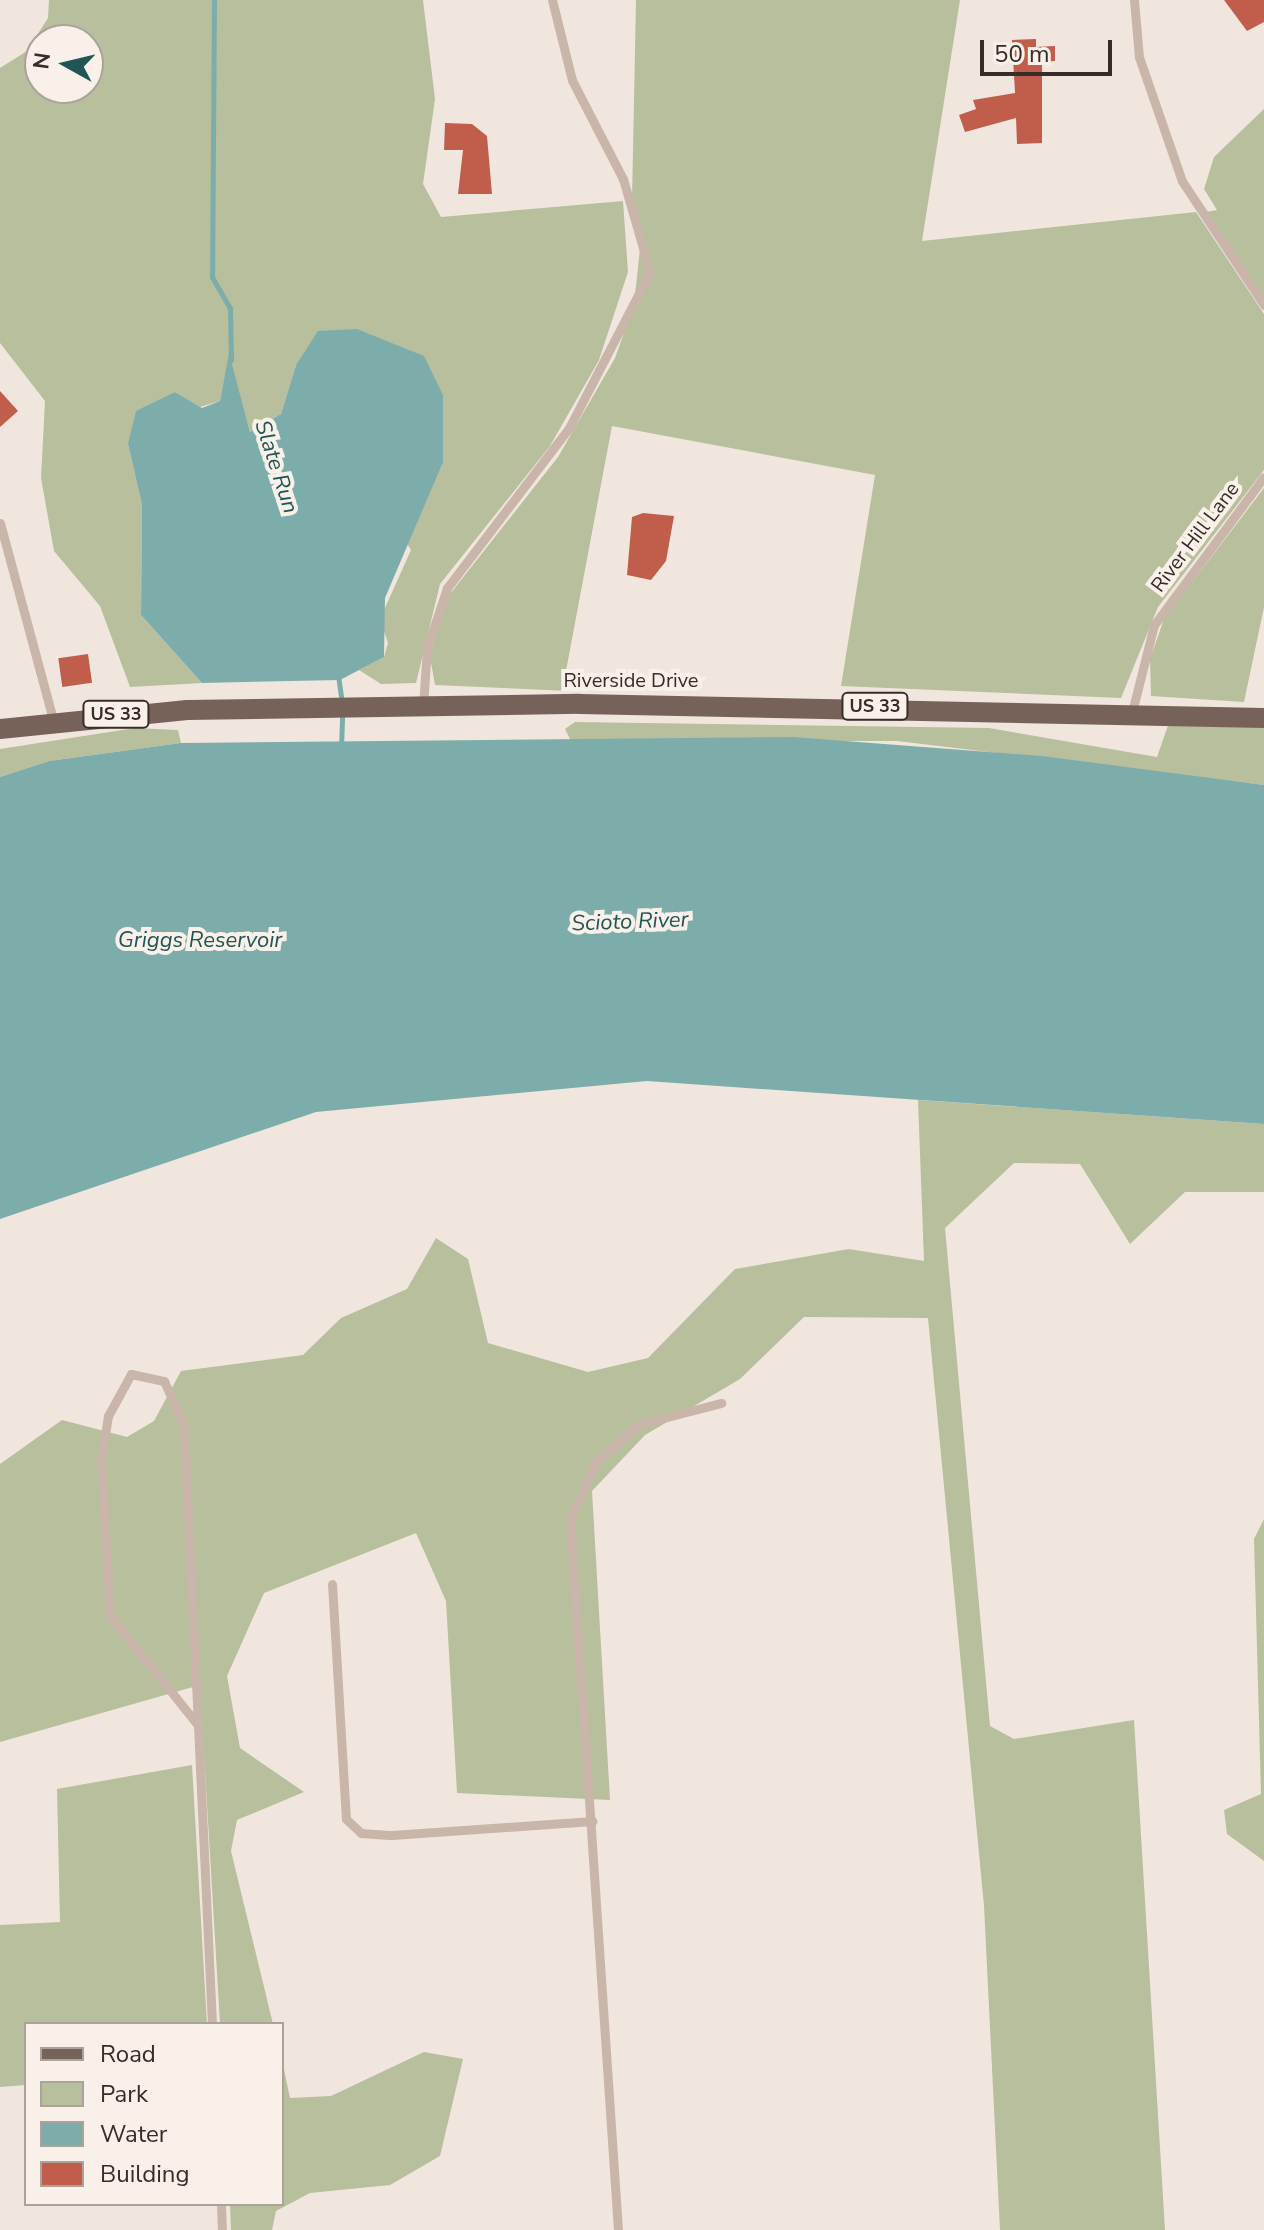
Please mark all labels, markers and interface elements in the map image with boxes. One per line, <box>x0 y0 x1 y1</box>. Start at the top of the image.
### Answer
north arrow <box>24 24 104 104</box>
scale bar <box>984 24 1116 74</box>
text: 50 m <box>994 38 1050 70</box>
text: N <box>26 51 58 71</box>
water label: Slate Run <box>249 417 303 517</box>
street label: River Hill Lane <box>1146 477 1244 597</box>
street label: Riverside Drive <box>563 668 699 692</box>
road number: US 33 <box>841 692 909 720</box>
road number: US 33 <box>82 700 150 728</box>
water label: Scioto River <box>571 907 689 937</box>
water label: Griggs Reservoir <box>118 928 282 954</box>
legend <box>24 2022 284 2206</box>
text: Road <box>100 2038 156 2070</box>
text: Park <box>100 2078 148 2110</box>
text: Water <box>100 2118 167 2150</box>
text: Building <box>100 2158 190 2190</box>

